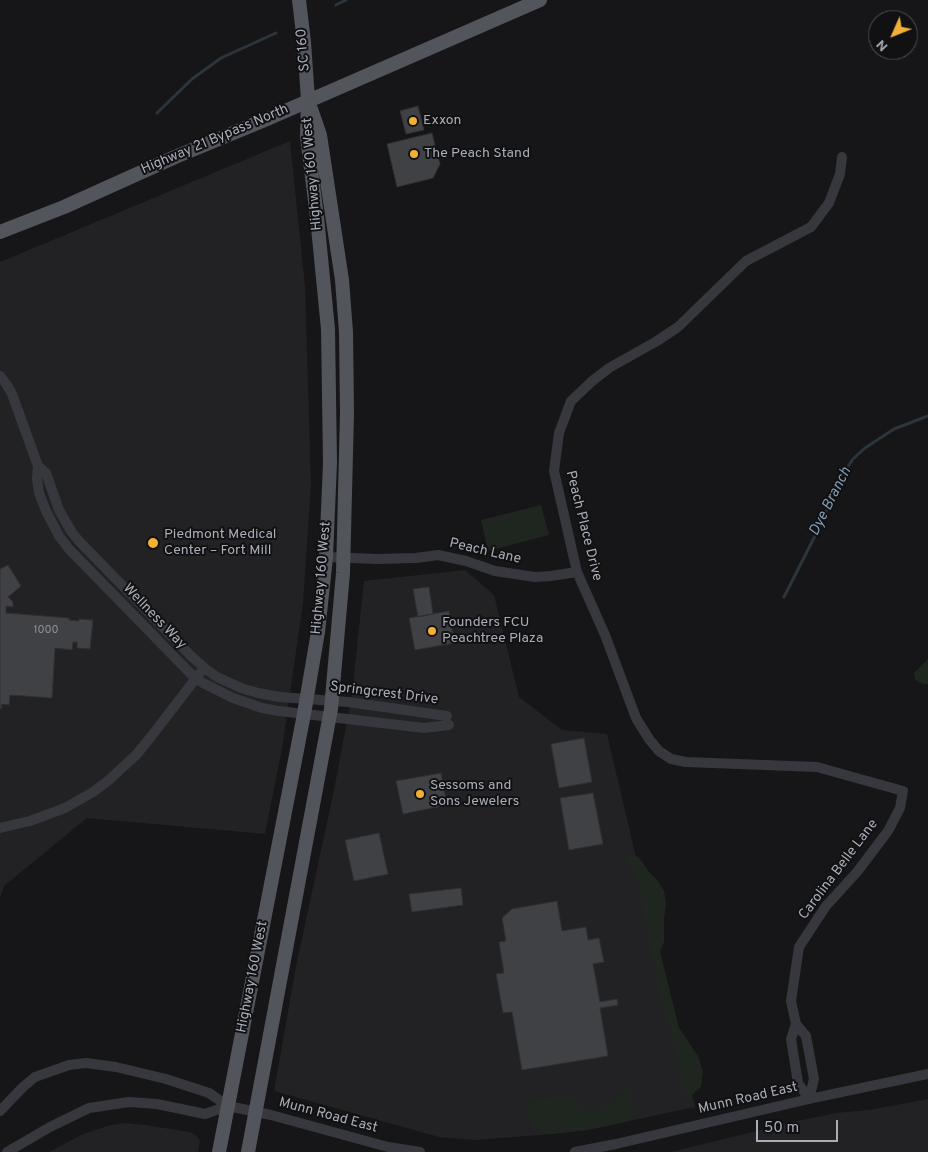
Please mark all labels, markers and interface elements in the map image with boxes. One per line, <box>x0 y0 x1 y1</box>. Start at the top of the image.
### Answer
north arrow <box>868 10 918 60</box>
street label: SC 160 <box>294 28 314 72</box>
text: N <box>873 36 892 55</box>
street label: Highway 21 Bypass North <box>139 101 291 179</box>
place label: Exxon <box>423 113 461 129</box>
marker: Exxon <box>407 115 419 127</box>
street label: Highway 160 West <box>300 117 326 231</box>
place label: The Peach Stand <box>424 146 530 162</box>
marker: The Peach Stand <box>408 148 420 160</box>
water label: Dye Branch <box>806 465 856 539</box>
street label: Peach Place Drive <box>561 469 605 583</box>
street label: Highway 160 West <box>309 521 335 635</box>
place label: Piedmont Medical Center – Fort Mill <box>164 527 276 560</box>
marker: Piedmont Medical Center – Fort Mill <box>146 536 160 550</box>
street label: Peach Lane <box>448 536 522 568</box>
street label: Wellness Way <box>119 581 189 653</box>
place label: Founders FCU Peachtree Plaza <box>442 615 543 648</box>
house number: 1000 <box>33 624 59 638</box>
marker: Founders FCU Peachtree Plaza <box>426 625 438 637</box>
street label: Springcrest Drive <box>329 679 439 709</box>
place label: Sessoms and Sons Jewelers <box>430 778 519 810</box>
marker: Sessoms and Sons Jewelers <box>414 788 426 800</box>
street label: Carolina Belle Lane <box>796 816 882 924</box>
street label: Highway 160 West <box>234 920 272 1034</box>
street label: Munn Road East <box>697 1079 799 1119</box>
street label: Munn Road East <box>277 1095 379 1137</box>
scale bar <box>758 1110 840 1142</box>
text: 50 m <box>764 1119 799 1138</box>

